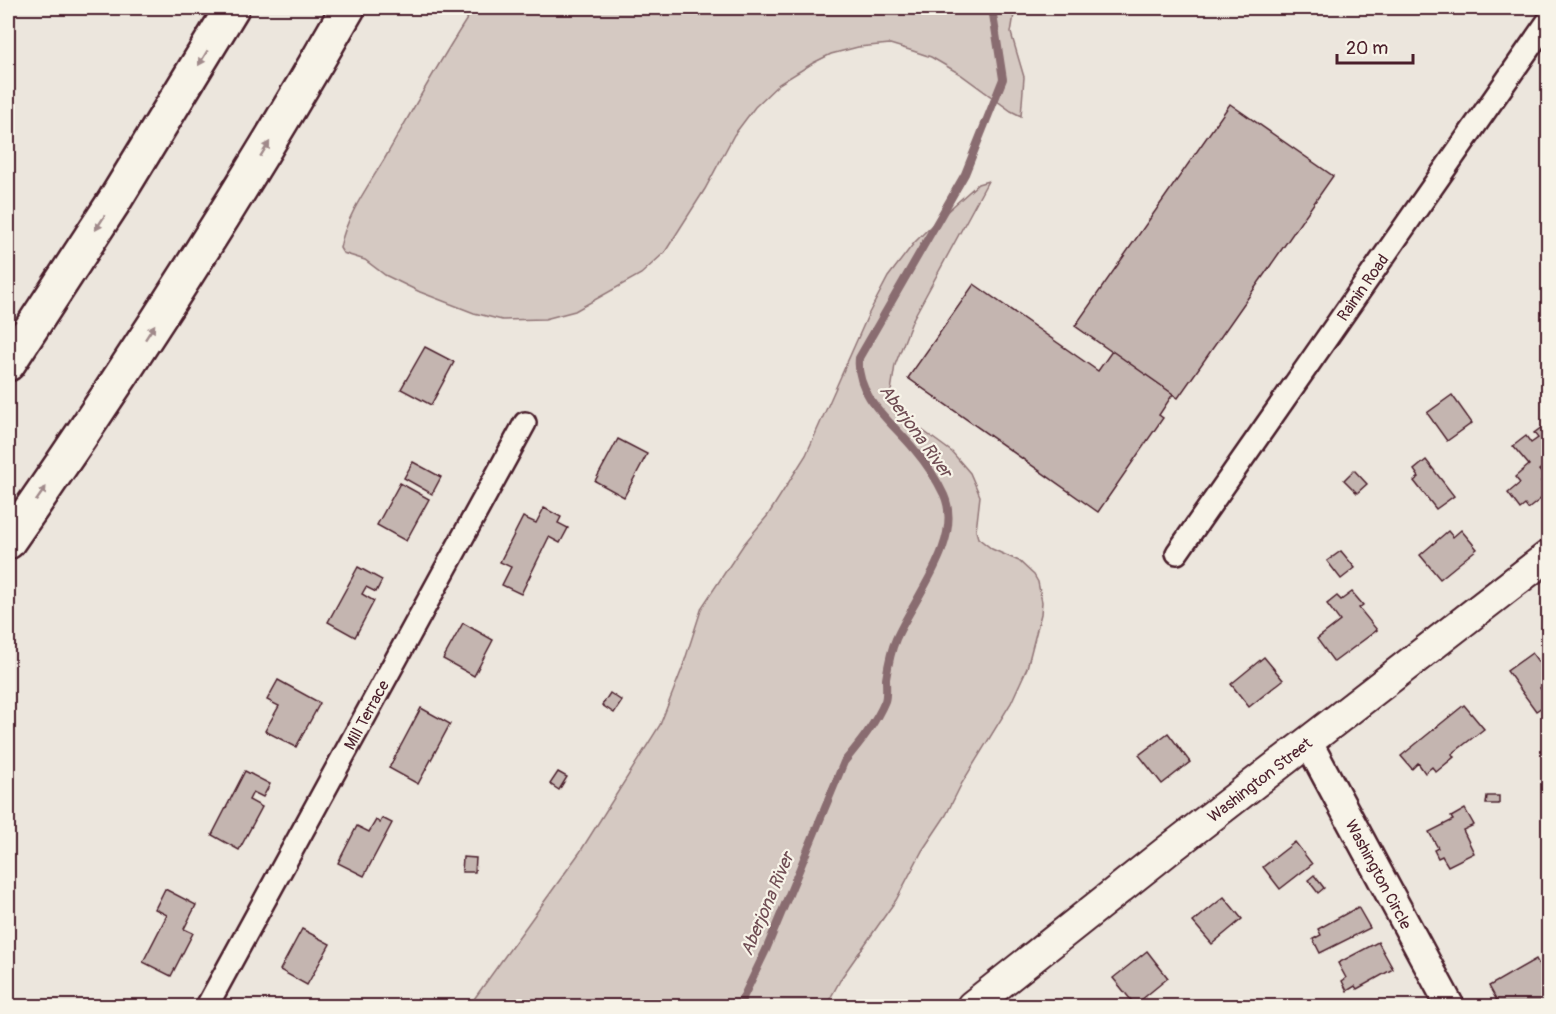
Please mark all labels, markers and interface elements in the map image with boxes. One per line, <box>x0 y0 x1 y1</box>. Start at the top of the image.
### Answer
scale bar <box>1337 27 1414 65</box>
text: 20 m <box>1346 37 1388 60</box>
one-way arrow <box>197 50 208 66</box>
one-way arrow <box>259 140 270 157</box>
one-way arrow <box>94 215 105 232</box>
street label: Rainin Road <box>1333 251 1393 325</box>
one-way arrow <box>144 324 155 340</box>
water label: Aberjona River <box>874 380 959 484</box>
one-way arrow <box>35 486 47 502</box>
street label: Mill Terrace <box>340 677 394 753</box>
street label: Washington Street <box>1204 733 1317 827</box>
street label: Washington Circle <box>1341 816 1416 933</box>
water label: Aberjona River <box>735 847 800 959</box>

